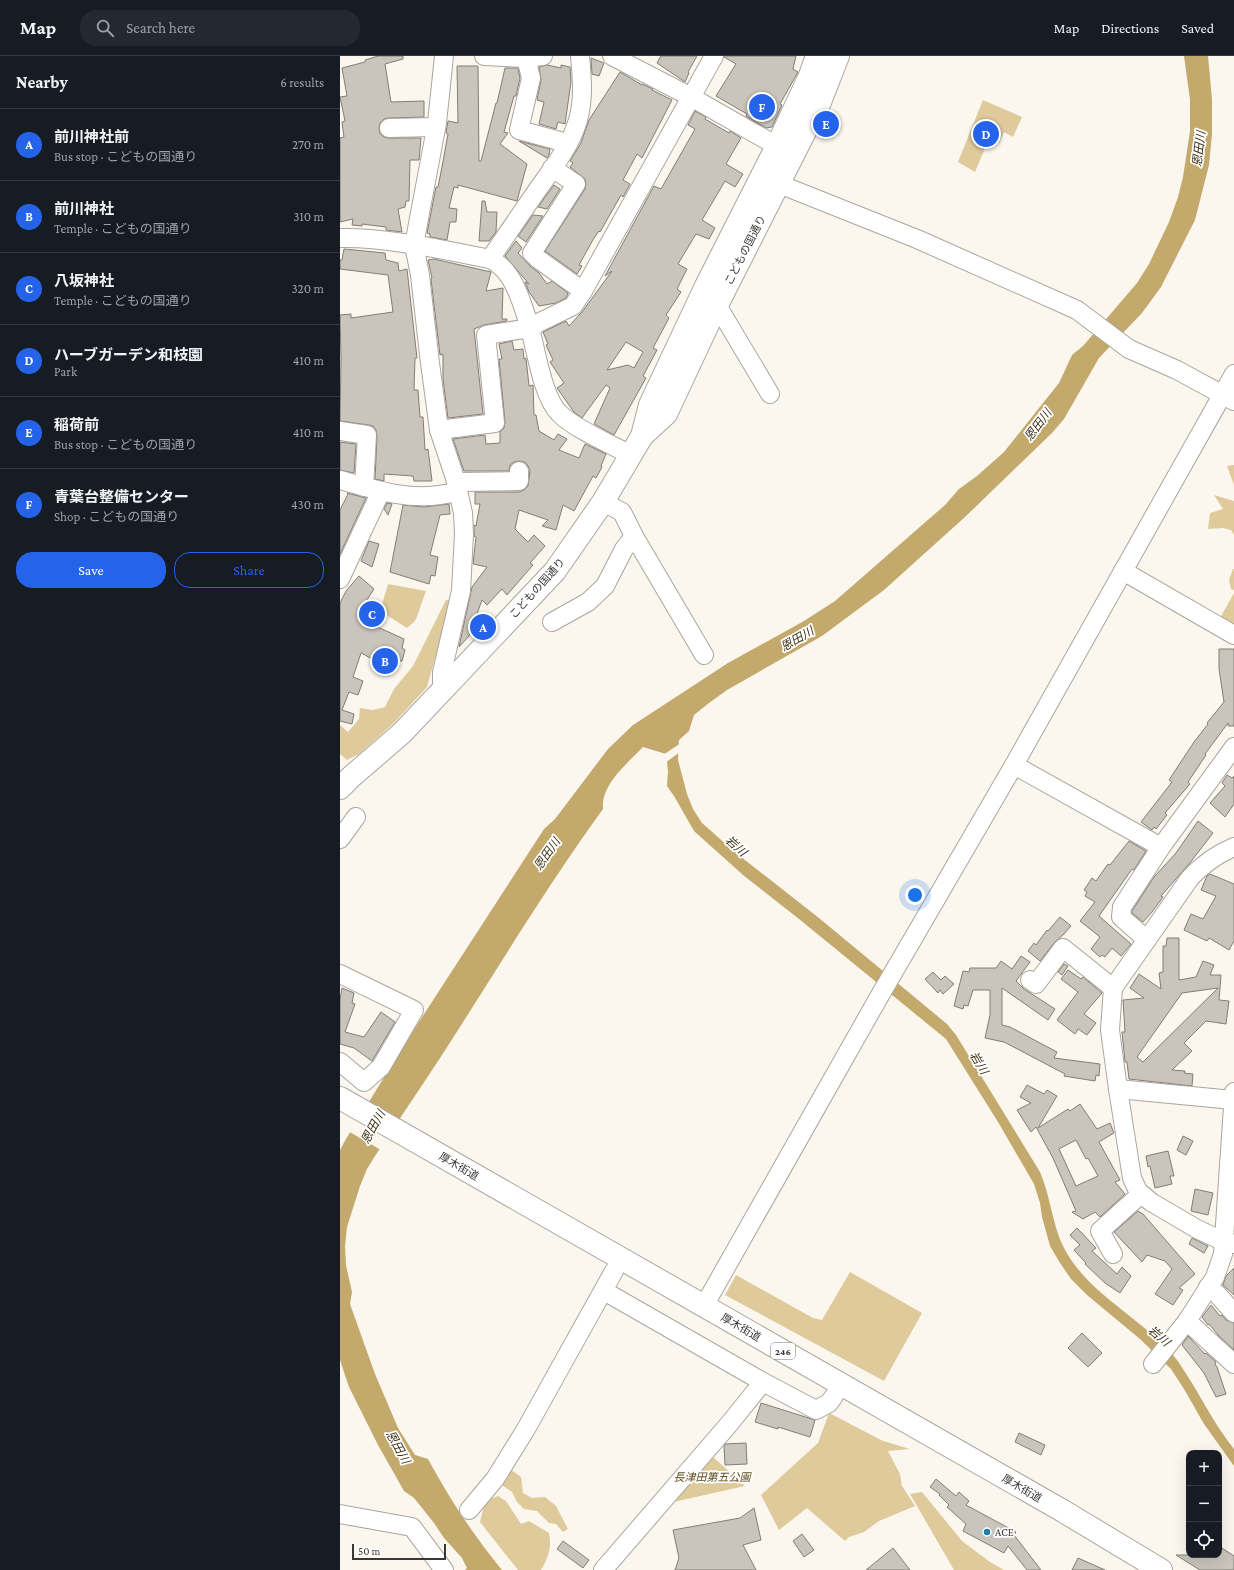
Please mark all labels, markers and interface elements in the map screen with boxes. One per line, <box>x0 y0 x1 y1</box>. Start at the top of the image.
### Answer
search box <box>80 10 360 46</box>
text: Map <box>20 17 56 38</box>
icon: search <box>94 17 116 39</box>
text: Search here <box>126 20 195 36</box>
text: Map <box>1054 20 1079 36</box>
text: Directions <box>1101 20 1159 36</box>
text: Saved <box>1181 20 1214 36</box>
text: Nearby <box>16 73 68 92</box>
text: 6 results <box>280 75 324 90</box>
pin: F <box>749 92 775 122</box>
pin: E <box>813 109 839 139</box>
pin: D <box>973 119 999 149</box>
water label: 恩田川 <box>1190 128 1208 168</box>
text: 前川神社前 <box>54 129 129 145</box>
text: A <box>25 137 33 152</box>
text: 270 m <box>292 137 324 152</box>
text: Bus stop · こどもの国通り <box>54 149 197 164</box>
text: 前川神社 <box>54 201 114 217</box>
text: B <box>25 209 33 224</box>
text: 310 m <box>293 209 324 224</box>
street label: こどもの国通り <box>722 213 768 287</box>
text: Temple · こどもの国通り <box>54 221 192 236</box>
text: 八坂神社 <box>54 273 114 289</box>
text: C <box>25 281 33 296</box>
text: 320 m <box>291 281 324 296</box>
text: Temple · こどもの国通り <box>54 293 192 308</box>
text: ハーブガーデン和枝園 <box>54 347 203 363</box>
text: D <box>25 353 33 368</box>
text: 410 m <box>293 353 324 368</box>
text: Park <box>54 364 77 379</box>
water label: 恩田川 <box>1022 405 1056 444</box>
text: 稲荷前 <box>54 417 99 433</box>
text: E <box>25 425 33 440</box>
text: 410 m <box>293 425 324 440</box>
text: Bus stop · こどもの国通り <box>54 437 197 452</box>
text: 青葉台整備センター <box>54 489 189 505</box>
text: F <box>26 497 32 512</box>
text: 430 m <box>291 497 324 512</box>
text: Shop · こどもの国通り <box>54 509 179 524</box>
button: Save <box>16 552 166 588</box>
button: Share <box>174 552 324 588</box>
street label: こどもの国通り <box>507 555 567 621</box>
pin: C <box>359 599 385 629</box>
pin: A <box>470 612 496 642</box>
water label: 恩田川 <box>778 623 818 654</box>
pin: B <box>372 646 398 676</box>
water label: 岩川 <box>722 833 751 861</box>
water label: 恩田川 <box>531 834 564 873</box>
your location <box>905 885 925 905</box>
water label: 岩川 <box>967 1049 992 1079</box>
water label: 恩田川 <box>358 1106 389 1146</box>
street label: 厚木街道 <box>437 1150 481 1182</box>
street label: 厚木街道 <box>719 1311 763 1343</box>
water label: 岩川 <box>1145 1323 1174 1350</box>
road number: 246 <box>771 1343 795 1359</box>
water label: 恩田川 <box>383 1428 414 1468</box>
map controls <box>1186 1450 1222 1558</box>
button: + <box>1186 1450 1222 1486</box>
park label: 長津田第五公園 <box>674 1471 752 1483</box>
street label: 厚木街道 <box>1000 1472 1044 1504</box>
button: − <box>1186 1486 1222 1522</box>
button: locate <box>1186 1522 1222 1558</box>
place label: ACE <box>995 1526 1014 1538</box>
marker: ACE <box>982 1527 992 1537</box>
scale bar <box>352 1542 446 1561</box>
text: 50 m <box>358 1545 380 1557</box>

